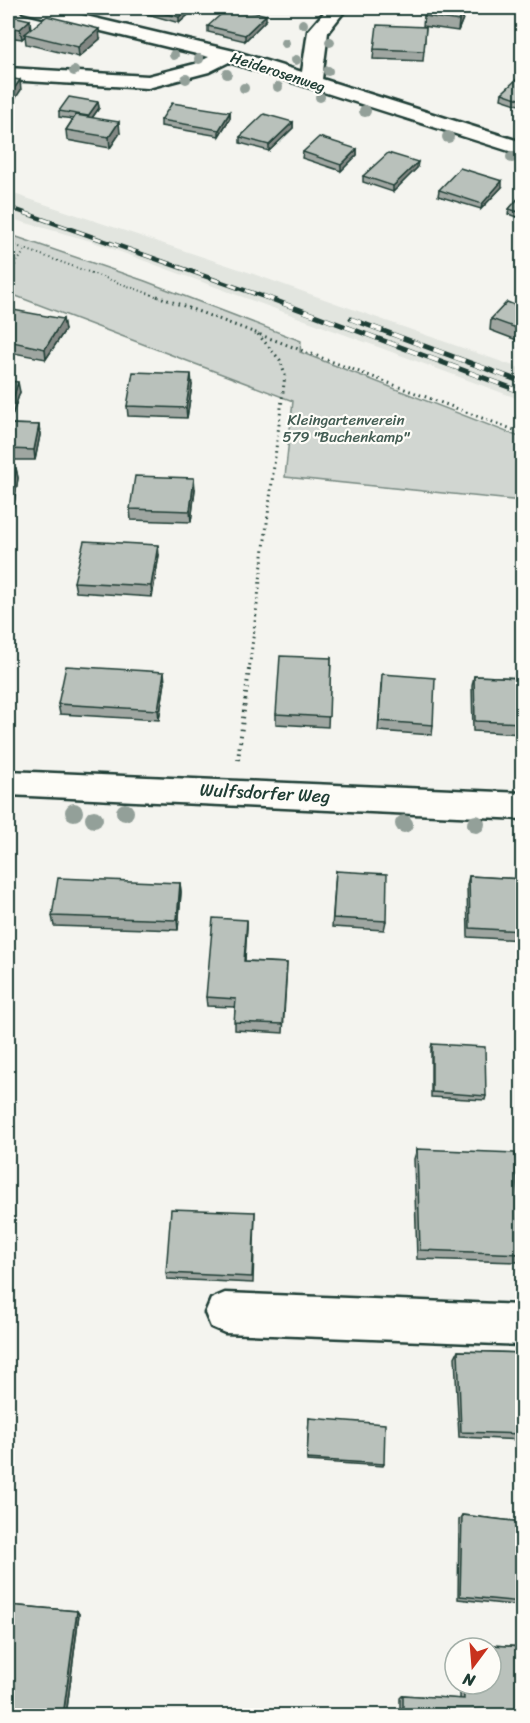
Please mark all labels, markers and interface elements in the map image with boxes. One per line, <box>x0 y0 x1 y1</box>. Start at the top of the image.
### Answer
street label: Heiderosenweg <box>227 44 329 100</box>
park label: Kleingartenverein 579 "Buchenkamp" <box>283 407 410 450</box>
street label: Wulfsdorfer Weg <box>199 774 331 812</box>
north arrow <box>443 1636 503 1696</box>
text: N <box>459 1664 479 1696</box>

